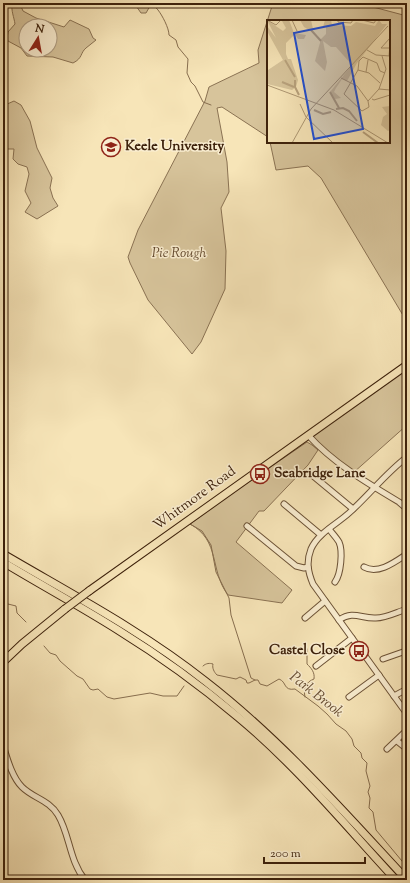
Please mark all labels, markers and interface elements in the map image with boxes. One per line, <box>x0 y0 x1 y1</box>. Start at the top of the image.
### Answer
north arrow <box>18 18 58 58</box>
text: N <box>33 20 46 38</box>
inset map <box>267 20 390 143</box>
school or university icon: Keele University <box>100 136 122 158</box>
place label: Keele University <box>125 137 224 157</box>
park label: Pie Rough <box>152 244 206 264</box>
street label: Whitmore Road <box>150 462 240 536</box>
bus stop icon: Seabridge Lane <box>249 463 271 485</box>
place label: Seabridge Lane <box>274 464 366 484</box>
bus stop icon: Castel Close <box>348 640 370 662</box>
place label: Castel Close <box>269 641 345 661</box>
water label: Park Brook <box>285 667 348 723</box>
scale bar <box>264 839 365 865</box>
text: 200 m <box>270 845 301 863</box>

